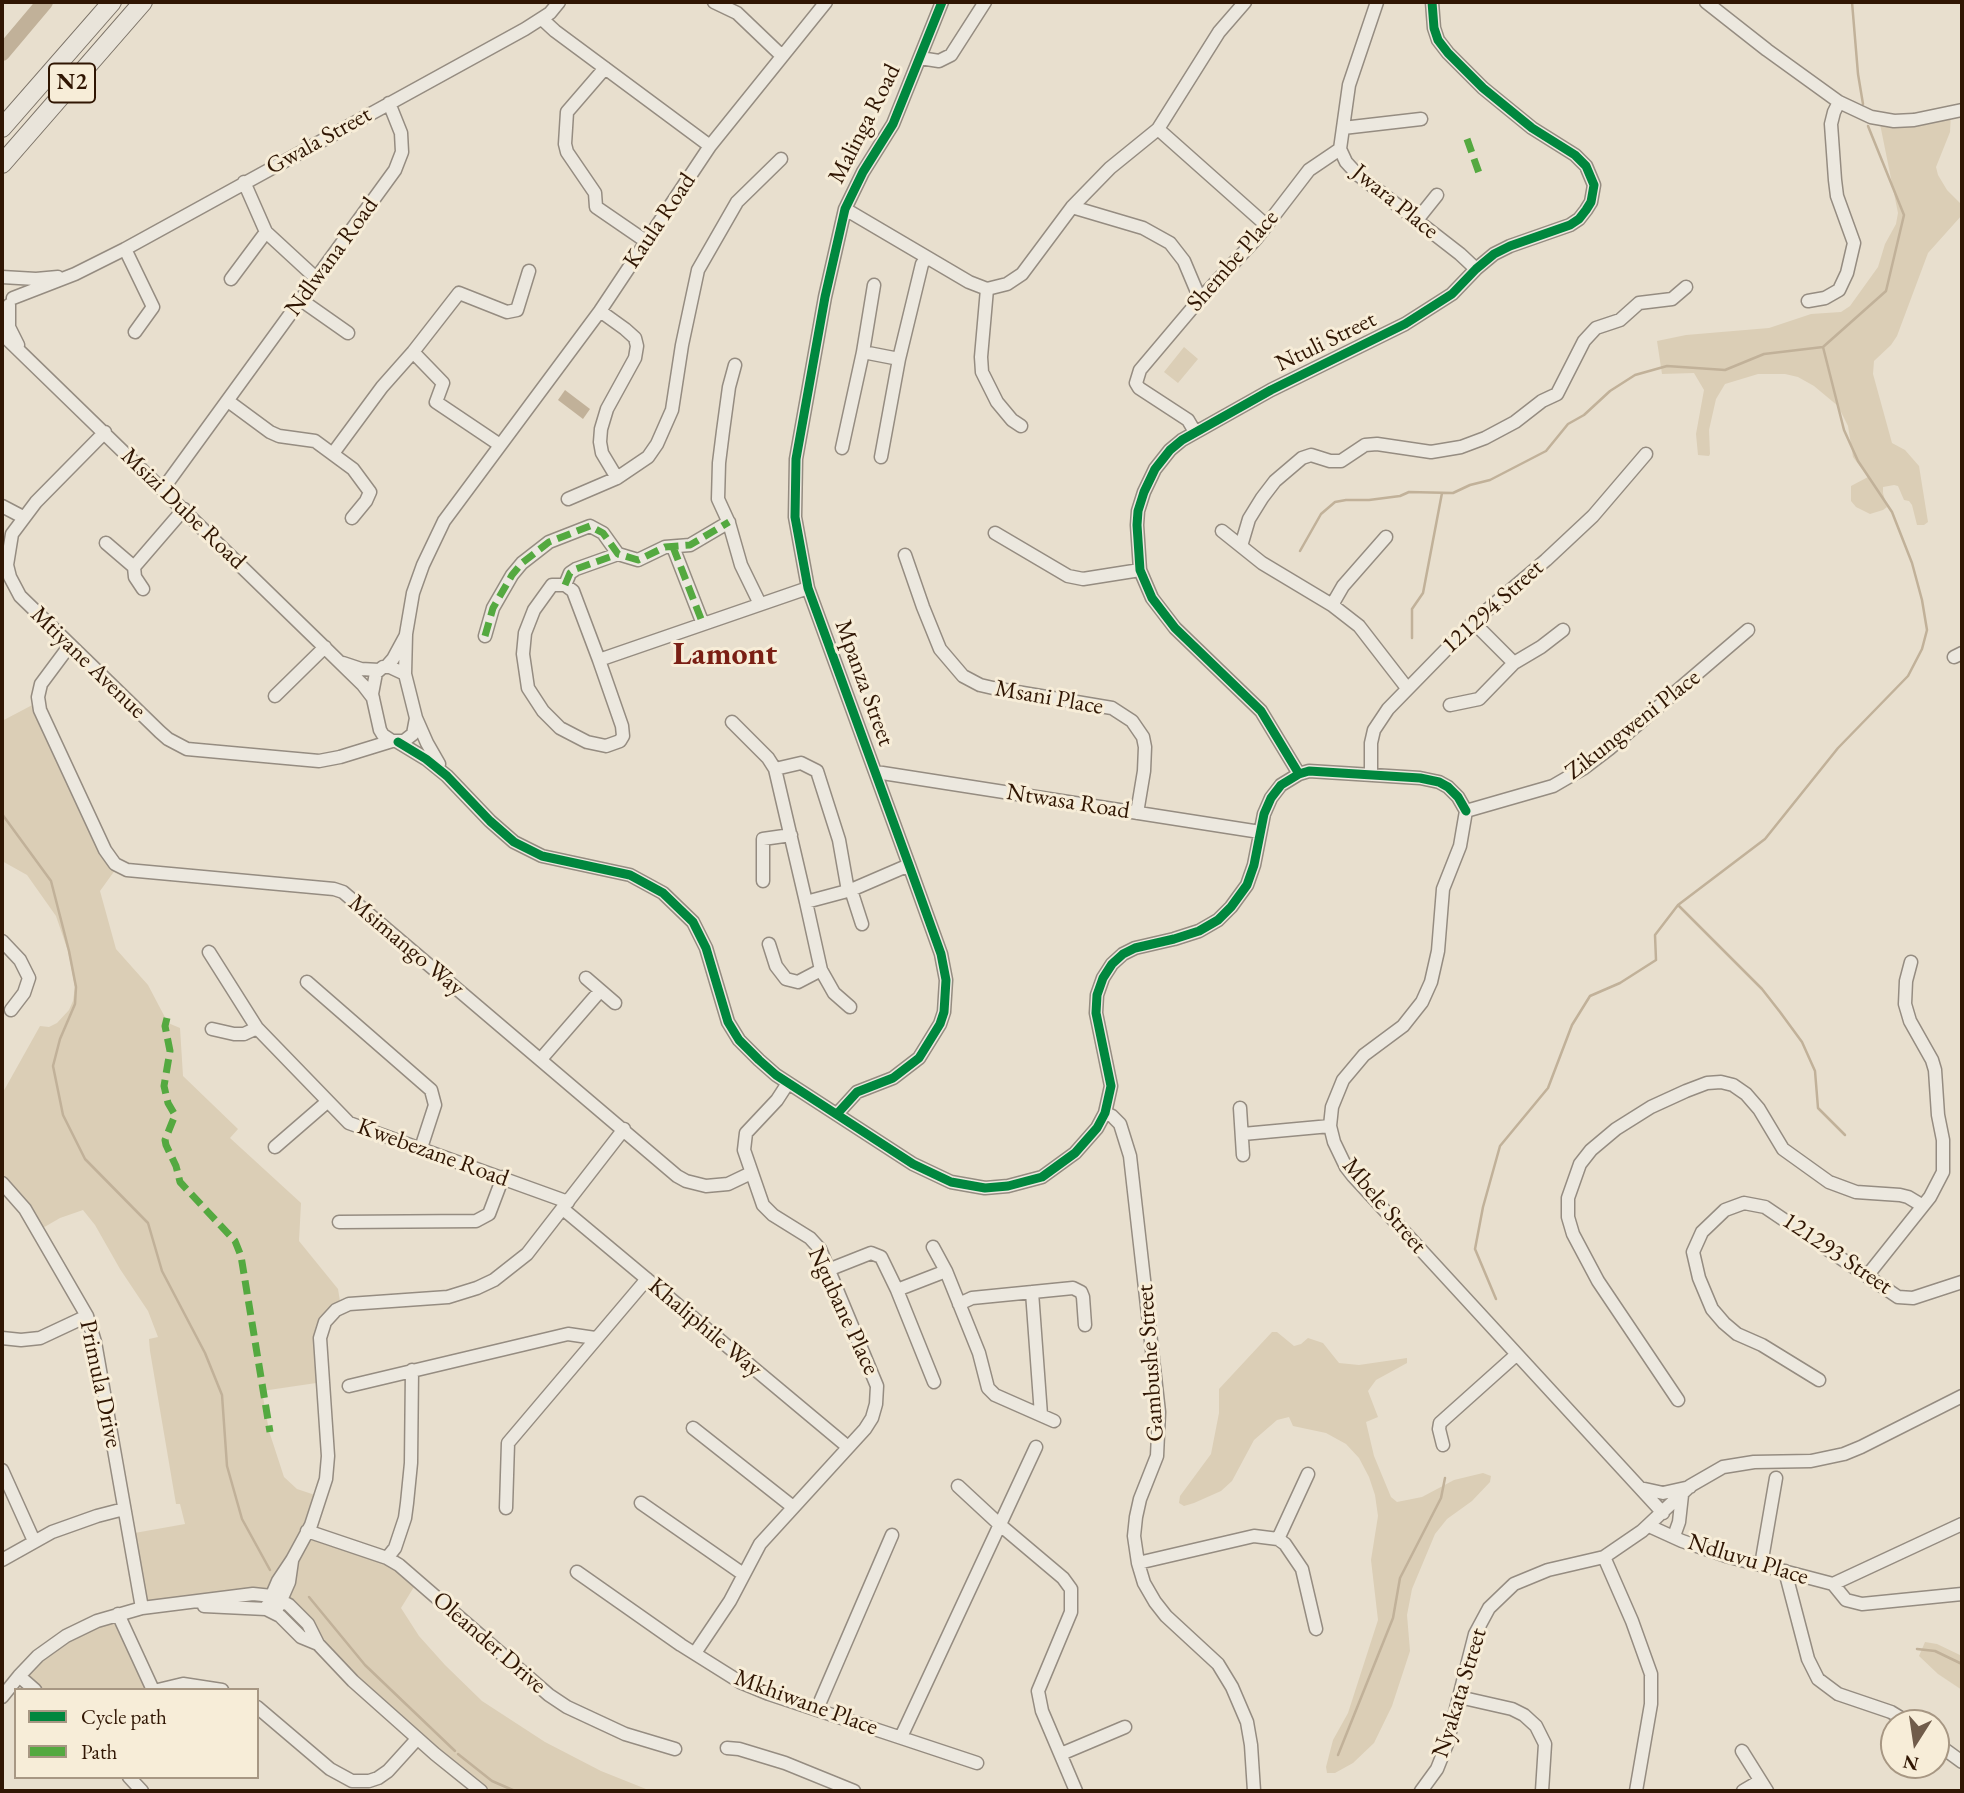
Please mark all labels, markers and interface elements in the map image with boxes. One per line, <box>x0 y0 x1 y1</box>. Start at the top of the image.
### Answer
street label: Malinga Road <box>823 60 907 188</box>
road number: N2 <box>49 64 95 102</box>
street label: Gwala Street <box>261 100 377 182</box>
street label: Jwara Place <box>1346 158 1444 246</box>
street label: Kaula Road <box>618 168 702 274</box>
street label: Ndlwana Road <box>279 192 385 322</box>
street label: Shembe Place <box>1181 204 1285 318</box>
street label: Ntuli Street <box>1271 305 1381 379</box>
street label: Msizi Dube Road <box>115 442 251 576</box>
street label: 121294 Street <box>1436 554 1550 660</box>
street label: Mtiyane Avenue <box>24 601 152 725</box>
street label: Mpanza Street <box>828 616 900 750</box>
district label: Lamont <box>673 636 777 674</box>
street label: Zikungweni Place <box>1560 663 1706 787</box>
street label: Msani Place <box>993 674 1105 722</box>
street label: Ntwasa Road <box>1004 778 1132 826</box>
street label: Msimango Way <box>342 889 470 1003</box>
street label: Kwebezane Road <box>353 1112 513 1194</box>
street label: Mbele Street <box>1336 1152 1432 1260</box>
street label: 121293 Street <box>1776 1207 1898 1301</box>
street label: Ngubane Place <box>801 1243 885 1379</box>
street label: Khaliphile Way <box>642 1272 768 1384</box>
street label: Gambushe Street <box>1131 1283 1171 1443</box>
street label: Primula Drive <box>72 1317 128 1451</box>
street label: Ndluvu Place <box>1684 1528 1812 1592</box>
street label: Oleander Drive <box>426 1586 552 1700</box>
street label: Nyakata Street <box>1427 1625 1493 1761</box>
street label: Mkhiwane Place <box>730 1664 882 1742</box>
legend <box>14 1688 259 1779</box>
text: Cycle path <box>81 1703 167 1730</box>
north arrow <box>1880 1709 1950 1779</box>
text: Path <box>81 1738 117 1765</box>
text: N <box>1901 1749 1921 1777</box>

